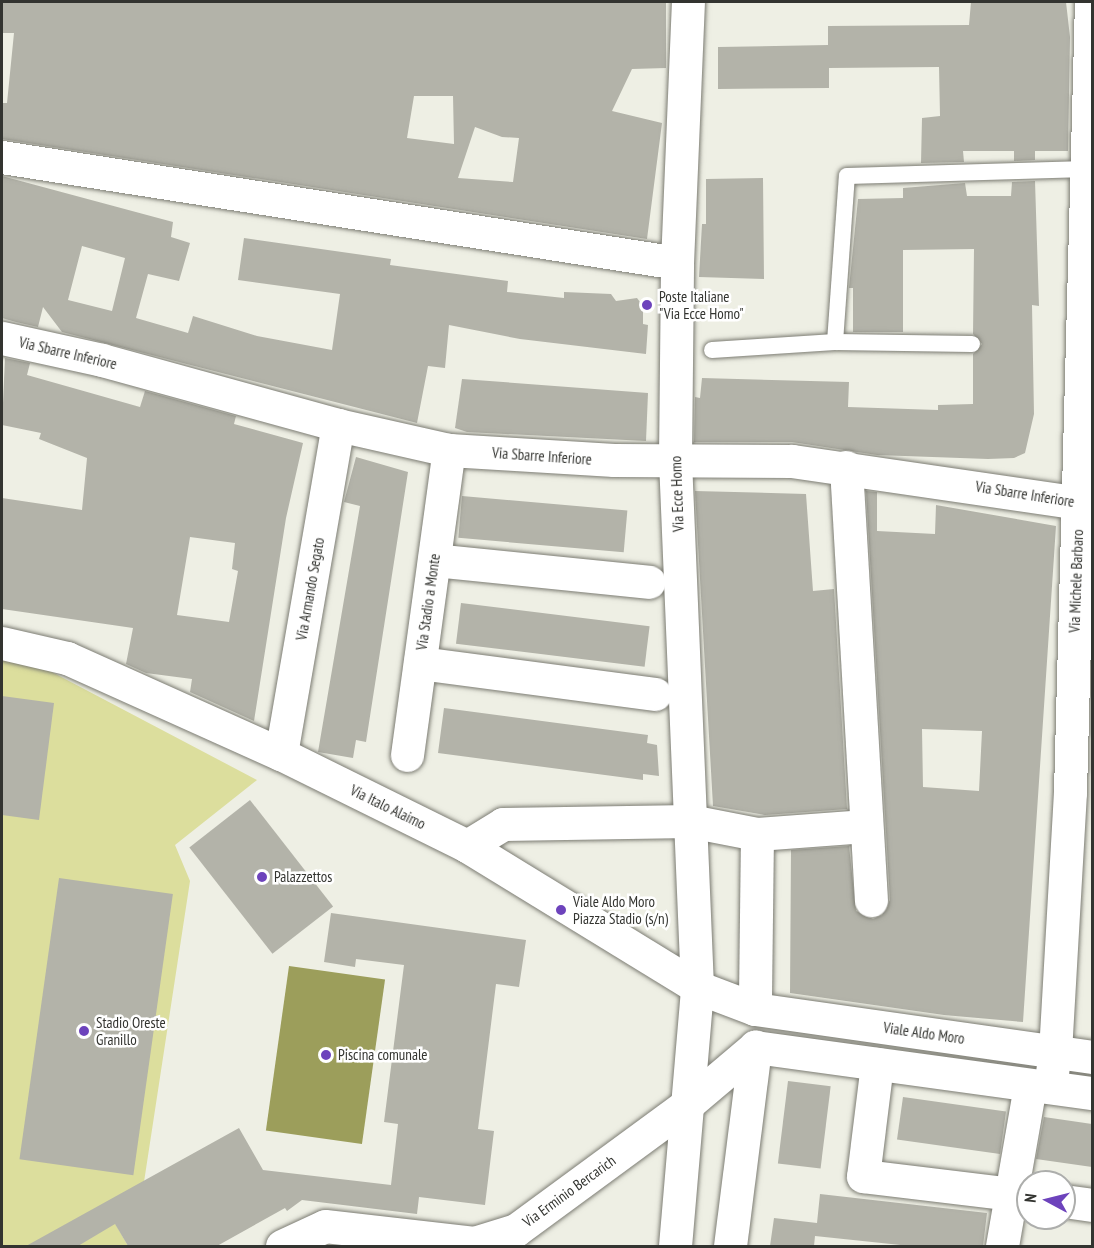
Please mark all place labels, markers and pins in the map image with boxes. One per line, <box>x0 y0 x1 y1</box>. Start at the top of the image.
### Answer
place label: Poste Italiane "Via Ecce Homo" <box>659 287 743 322</box>
marker: Poste Italiane "Via Ecce Homo" <box>640 298 654 312</box>
place label: Palazzettos <box>274 868 332 886</box>
marker: Palazzettos <box>255 870 269 884</box>
place label: Viale Aldo Moro Piazza Stadio (s/n) <box>573 892 668 927</box>
marker: Viale Aldo Moro Piazza Stadio (s/n) <box>554 903 568 917</box>
place label: Stadio Oreste Granillo <box>96 1013 166 1048</box>
marker: Stadio Oreste Granillo <box>77 1024 91 1038</box>
place label: Piscina comunale <box>338 1046 428 1064</box>
marker: Piscina comunale <box>319 1048 333 1062</box>

